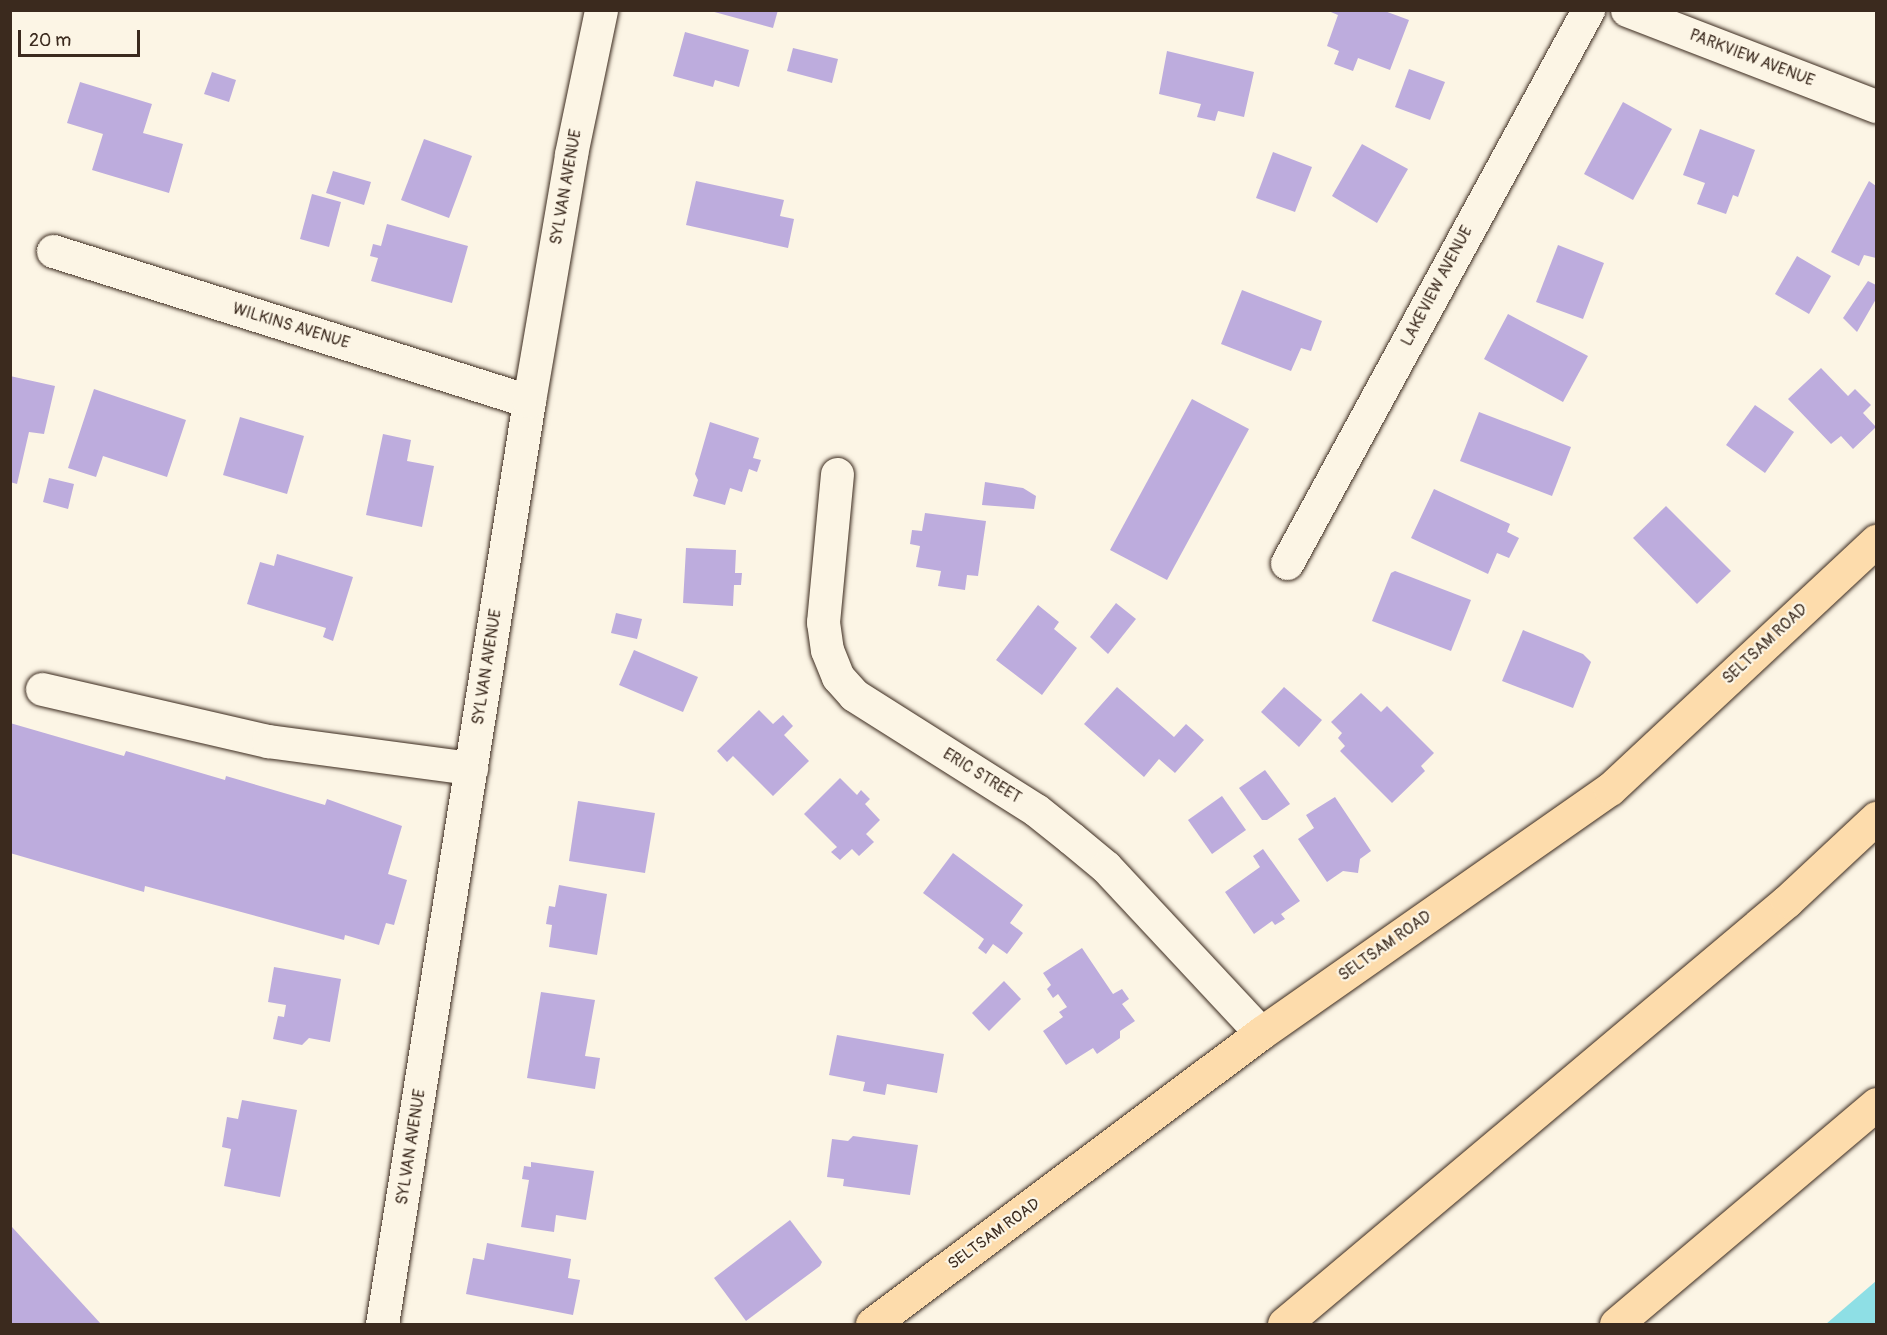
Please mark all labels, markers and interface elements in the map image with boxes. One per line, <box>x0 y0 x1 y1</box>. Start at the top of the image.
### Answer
scale bar <box>21 18 142 56</box>
street label: PARKVIEW AVENUE <box>1687 25 1817 91</box>
text: 20 m <box>29 29 71 52</box>
street label: SYLVAN AVENUE <box>546 128 586 246</box>
street label: LAKEVIEW AVENUE <box>1397 223 1477 349</box>
street label: WILKINS AVENUE <box>230 299 352 353</box>
street label: SELTSAM ROAD <box>1719 600 1811 688</box>
street label: SYLVAN AVENUE <box>468 608 506 726</box>
street label: ERIC STREET <box>939 744 1025 808</box>
street label: SELTSAM ROAD <box>1335 907 1435 985</box>
street label: SYLVAN AVENUE <box>392 1088 430 1206</box>
street label: SELTSAM ROAD <box>944 1194 1044 1274</box>

